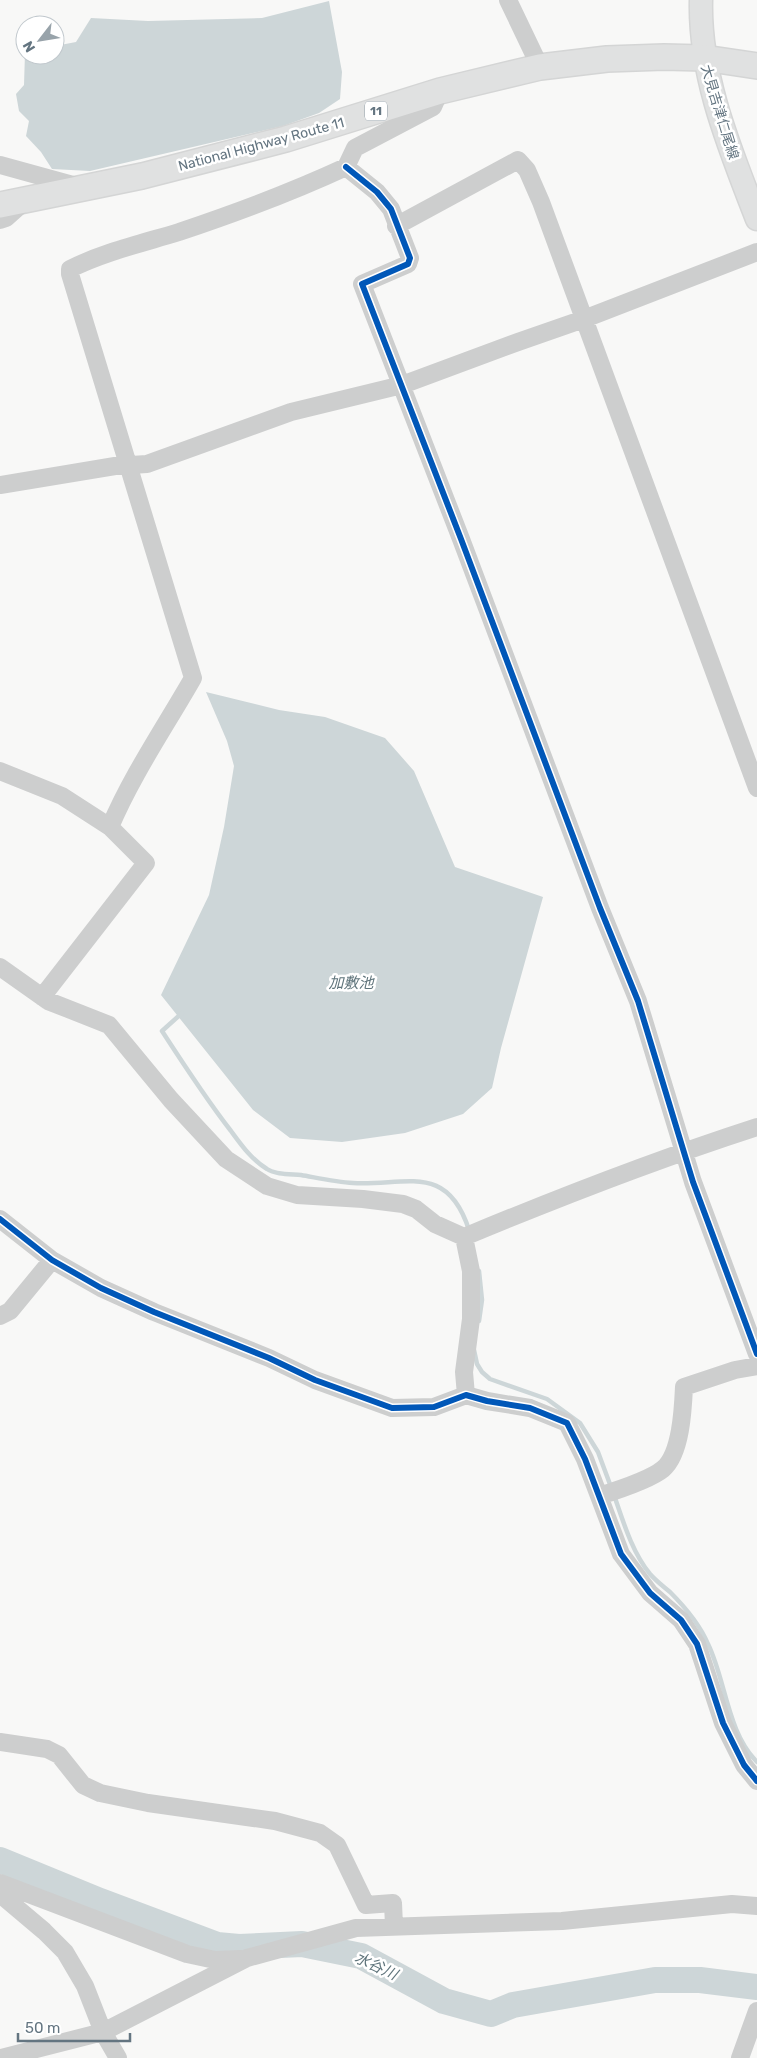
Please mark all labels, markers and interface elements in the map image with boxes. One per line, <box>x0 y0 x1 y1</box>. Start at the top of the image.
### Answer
north arrow <box>15 15 65 65</box>
text: N <box>19 38 39 55</box>
street label: 大見吉津仁尾線 <box>697 63 742 161</box>
road number: 11 <box>365 102 387 120</box>
street label: National Highway Route 11 <box>176 114 346 175</box>
water label: 加敷池 <box>328 974 375 992</box>
water label: 水谷川 <box>352 1948 402 1985</box>
scale bar <box>18 2010 130 2042</box>
text: 50 m <box>25 2019 60 2037</box>

